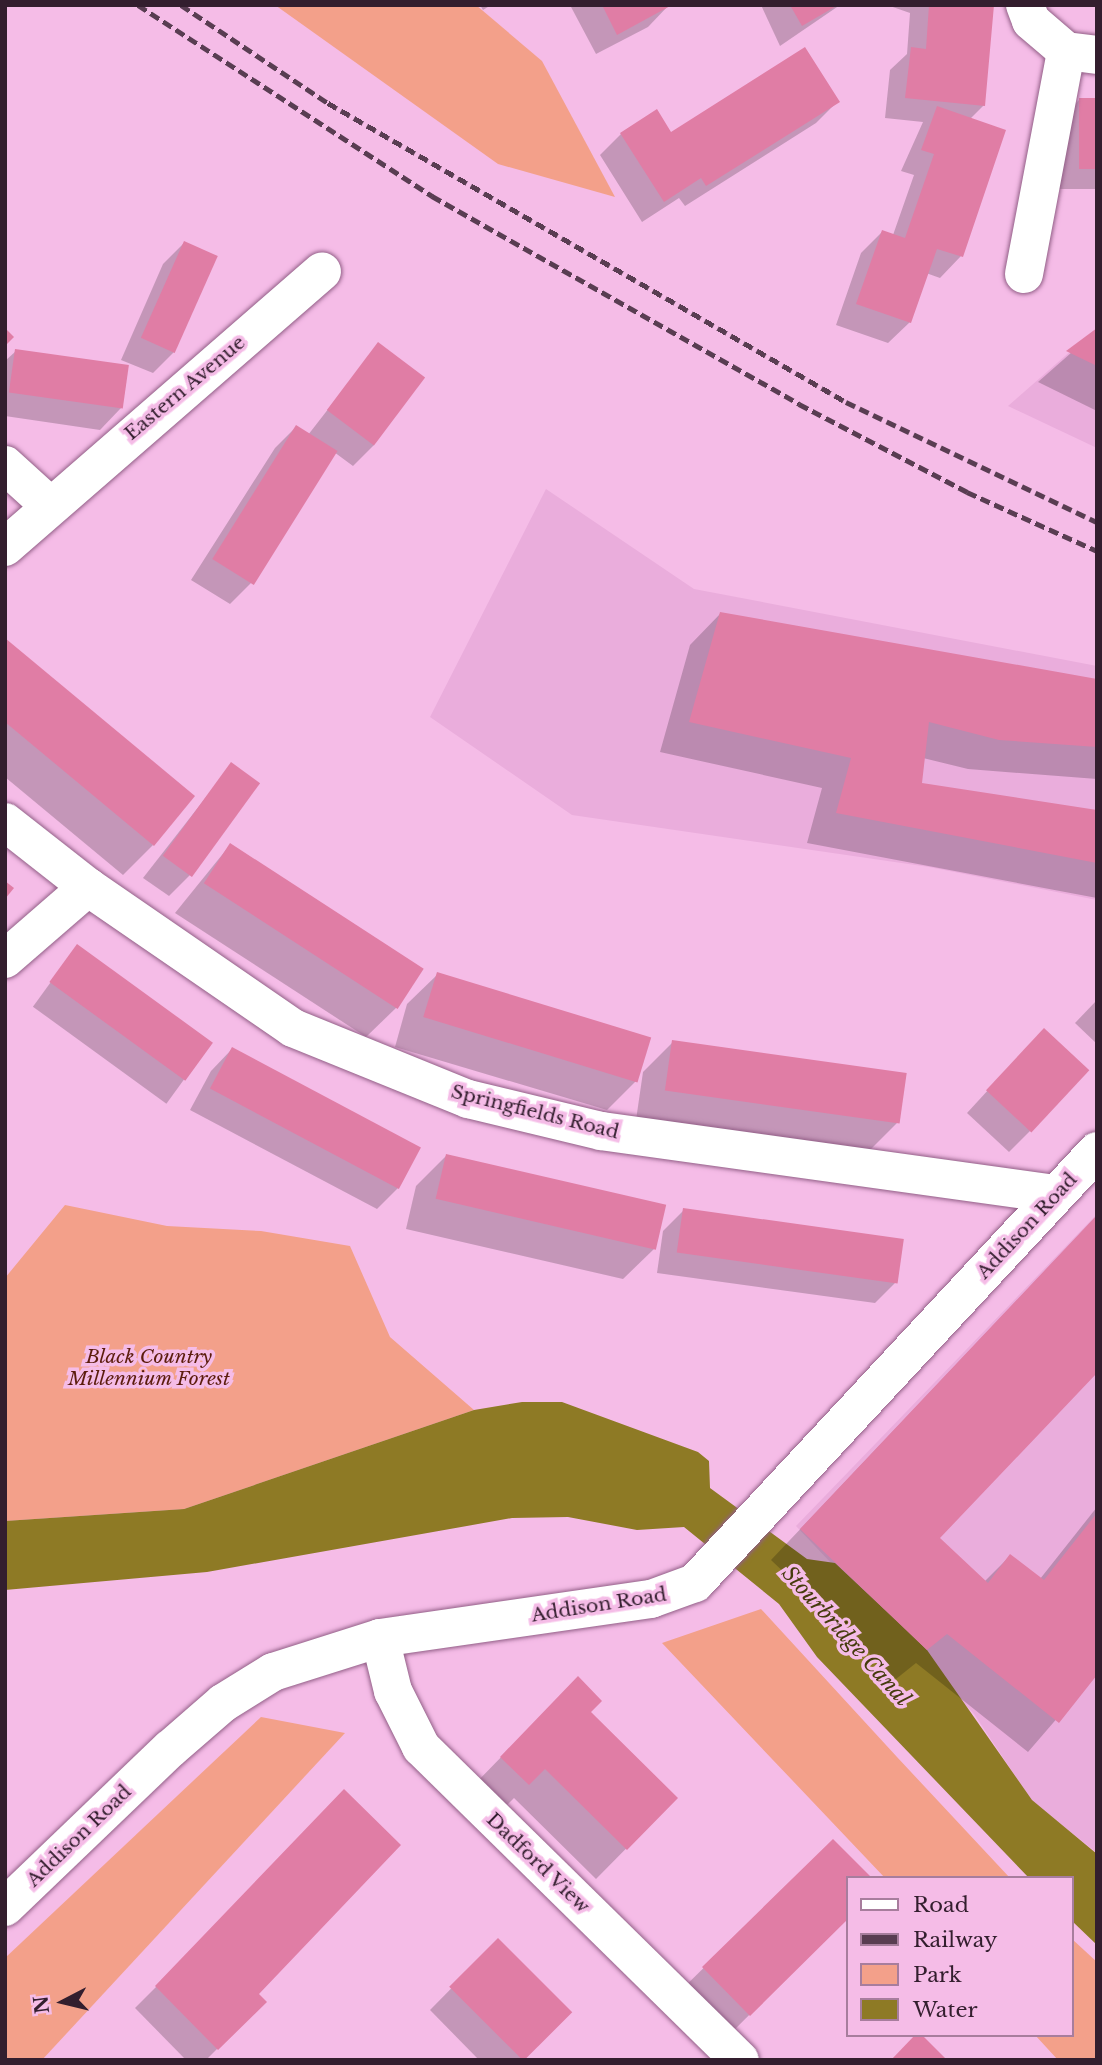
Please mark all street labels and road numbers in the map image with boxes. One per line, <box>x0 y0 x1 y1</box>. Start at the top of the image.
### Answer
street label: Eastern Avenue <box>120 331 250 445</box>
street label: Springfields Road <box>449 1080 621 1144</box>
street label: Addison Road <box>972 1168 1082 1284</box>
street label: Addison Road <box>530 1583 668 1627</box>
street label: Addison Road <box>22 1780 136 1892</box>
street label: Dadford View <box>481 1808 595 1918</box>

